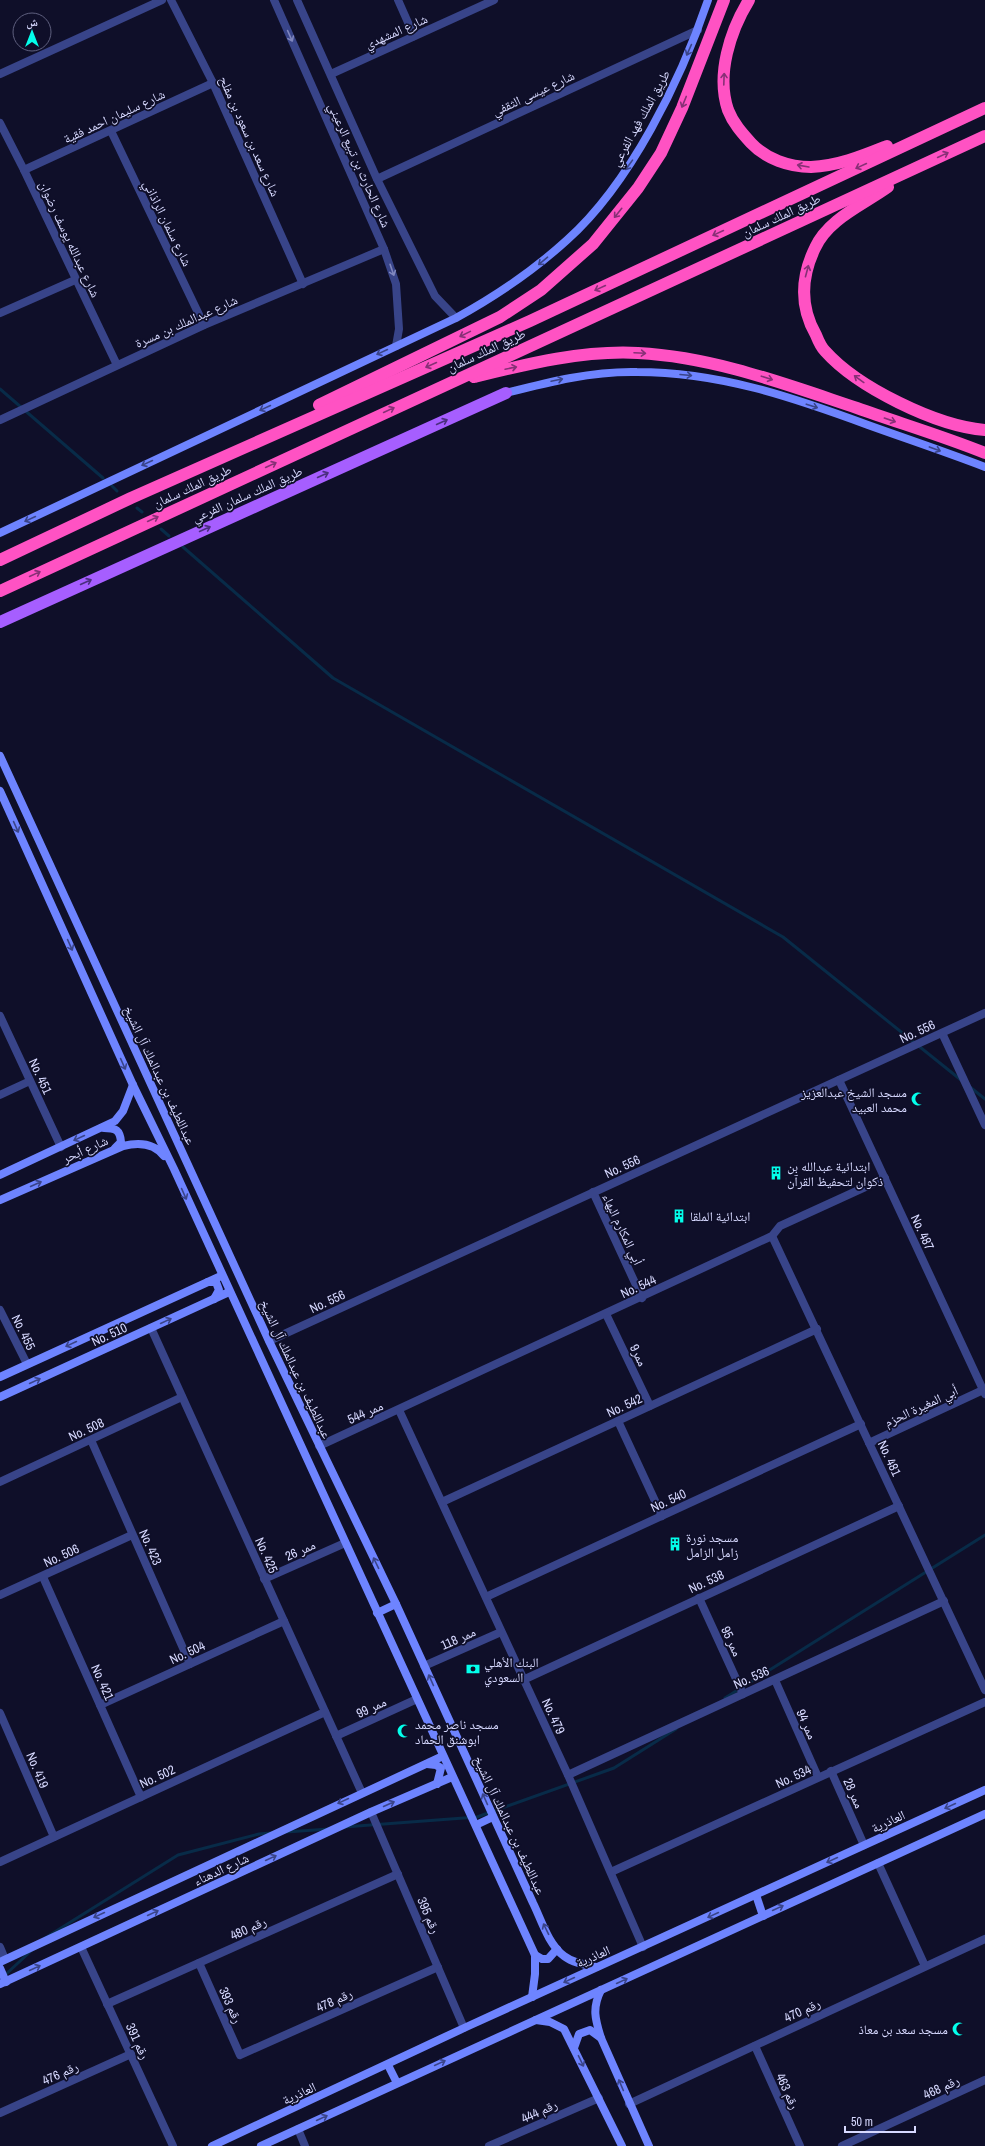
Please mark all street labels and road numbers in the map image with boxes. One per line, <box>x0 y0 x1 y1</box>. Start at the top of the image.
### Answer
street label: شارع المشهدي <box>362 10 431 55</box>
street label: شارع عيسى الثقفي <box>489 67 578 122</box>
street label: طريق الملك فهد الفرعي <box>607 67 676 171</box>
street label: شارع سعد بن سعود بن مفلح <box>214 73 284 200</box>
street label: شارع سليمان احمد فقية <box>61 85 168 148</box>
street label: شارع الحارث بن تبيع الرعيني <box>322 100 395 231</box>
street label: شارع سلمان الراذاني <box>137 177 196 270</box>
street label: شارع عبدالله يوسف رضوان <box>34 178 104 301</box>
street label: طريق الملك سلمان <box>739 190 823 241</box>
street label: شارع عبدالملك بن مسرة <box>132 291 240 353</box>
street label: طريق الملك سلمان <box>444 325 528 376</box>
street label: طريق الملك سلمان <box>150 461 234 512</box>
street label: طريق الملك سلمان الفرعي <box>189 462 306 529</box>
street label: عبداللطيف بن عبدالملك آل الشيخ <box>119 1003 199 1148</box>
street label: No. 556 <box>897 1016 938 1047</box>
street label: No. 451 <box>25 1056 56 1097</box>
street label: شارع أبحر <box>59 1132 111 1168</box>
street label: No. 556 <box>602 1151 643 1182</box>
street label: أبي المكارم البهاء <box>596 1191 647 1269</box>
street label: No. 487 <box>907 1212 938 1253</box>
street label: No. 544 <box>618 1271 659 1302</box>
street label: No. 556 <box>307 1286 348 1317</box>
street label: عبداللطيف بن عبدالملك آل الشيخ <box>255 1297 335 1442</box>
street label: No. 455 <box>8 1312 39 1353</box>
street label: No. 510 <box>89 1319 130 1350</box>
street label: ممر9 <box>626 1341 651 1369</box>
street label: أبي المغيرة الحزم <box>882 1382 962 1433</box>
street label: No. 542 <box>604 1390 645 1421</box>
street label: ممر 544 <box>345 1397 386 1428</box>
street label: No. 508 <box>66 1414 107 1445</box>
street label: No. 481 <box>874 1438 905 1479</box>
street label: No. 540 <box>648 1485 689 1516</box>
street label: No. 423 <box>135 1527 166 1568</box>
street label: No. 425 <box>251 1535 282 1576</box>
street label: ممر 26 <box>282 1536 318 1565</box>
street label: No. 506 <box>41 1540 82 1571</box>
street label: No. 538 <box>686 1566 727 1597</box>
street label: ممر 118 <box>438 1623 478 1654</box>
street label: ممر 95 <box>717 1623 746 1659</box>
street label: No. 504 <box>167 1637 208 1668</box>
street label: No. 421 <box>87 1662 118 1703</box>
street label: No. 536 <box>731 1662 772 1693</box>
street label: ممر 99 <box>353 1693 389 1722</box>
street label: No. 479 <box>538 1696 569 1737</box>
street label: ممر 94 <box>792 1706 821 1742</box>
street label: No. 419 <box>22 1750 53 1791</box>
street label: عبداللطيف بن عبدالملك آل الشيخ <box>469 1753 549 1898</box>
street label: No. 502 <box>137 1761 178 1792</box>
street label: No. 534 <box>773 1761 814 1792</box>
street label: ممر 28 <box>839 1775 868 1811</box>
street label: العاذرية <box>869 1806 908 1837</box>
street label: شارع الدهناء <box>191 1849 252 1891</box>
street label: رقم 395 <box>413 1894 444 1936</box>
street label: رقم 480 <box>227 1913 269 1944</box>
street label: العاذرية <box>574 1942 613 1971</box>
street label: رقم 393 <box>215 1984 246 2026</box>
street label: رقم 478 <box>313 1985 355 2016</box>
street label: رقم 470 <box>781 1995 823 2026</box>
street label: رقم 391 <box>122 2020 153 2062</box>
street label: رقم 476 <box>39 2058 81 2089</box>
street label: رقم 463 <box>772 2070 803 2112</box>
street label: رقم 468 <box>920 2072 962 2103</box>
street label: العاذرية <box>280 2078 319 2109</box>
street label: رقم 444 <box>518 2096 560 2127</box>

